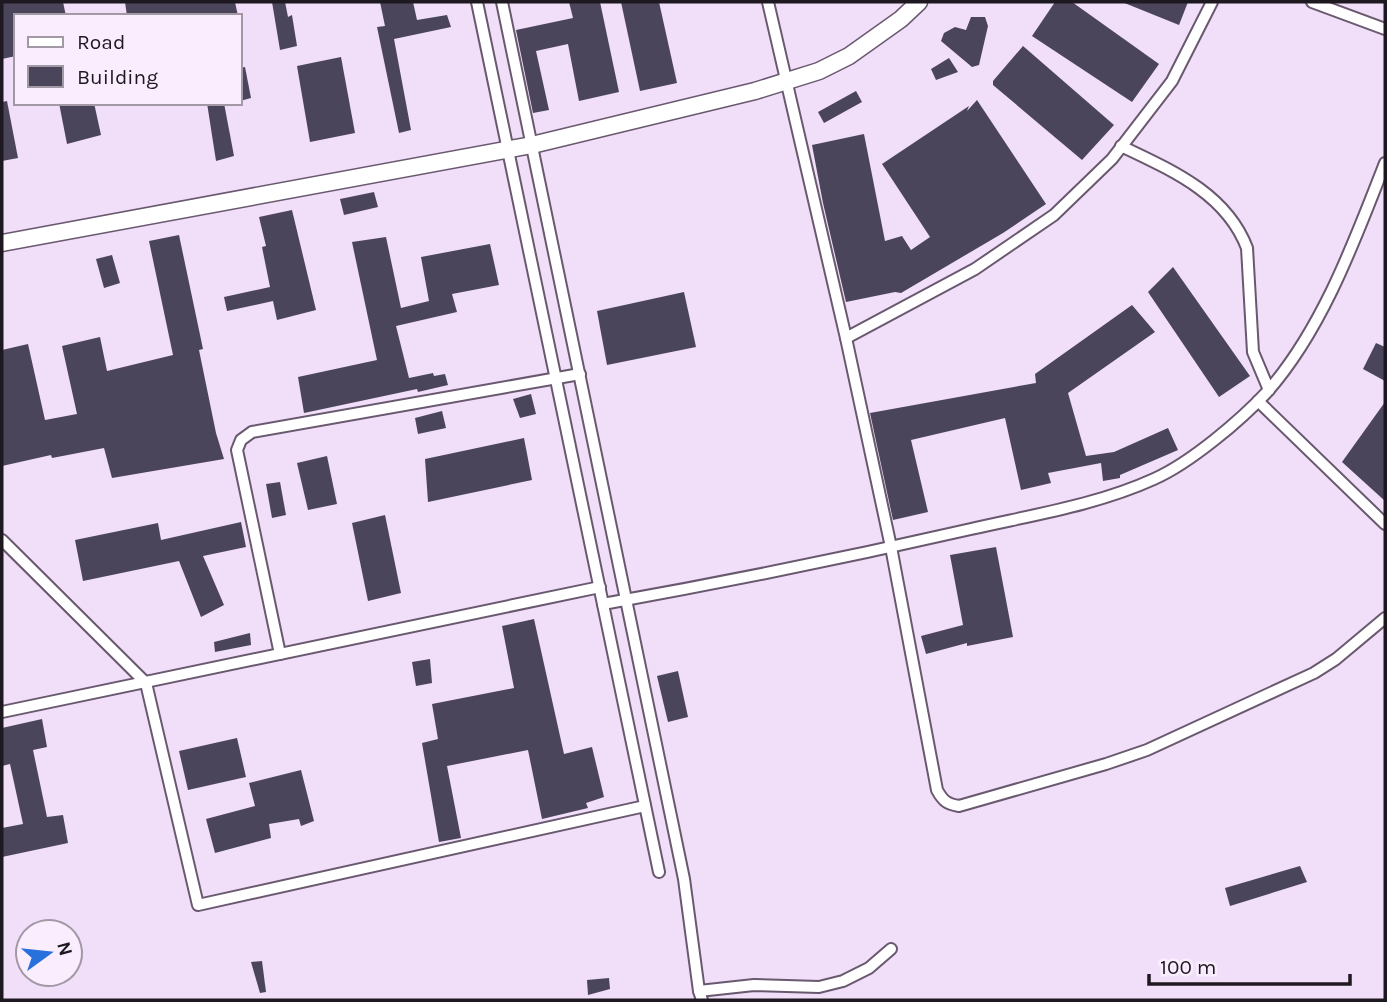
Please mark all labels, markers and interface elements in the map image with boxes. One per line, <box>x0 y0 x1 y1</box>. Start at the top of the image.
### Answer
legend <box>14 14 242 105</box>
text: Road <box>77 30 125 54</box>
text: Building <box>77 65 158 89</box>
north arrow <box>14 918 84 988</box>
text: N <box>52 939 77 958</box>
scale bar <box>1149 942 1350 986</box>
text: 100 m <box>1160 955 1217 979</box>

